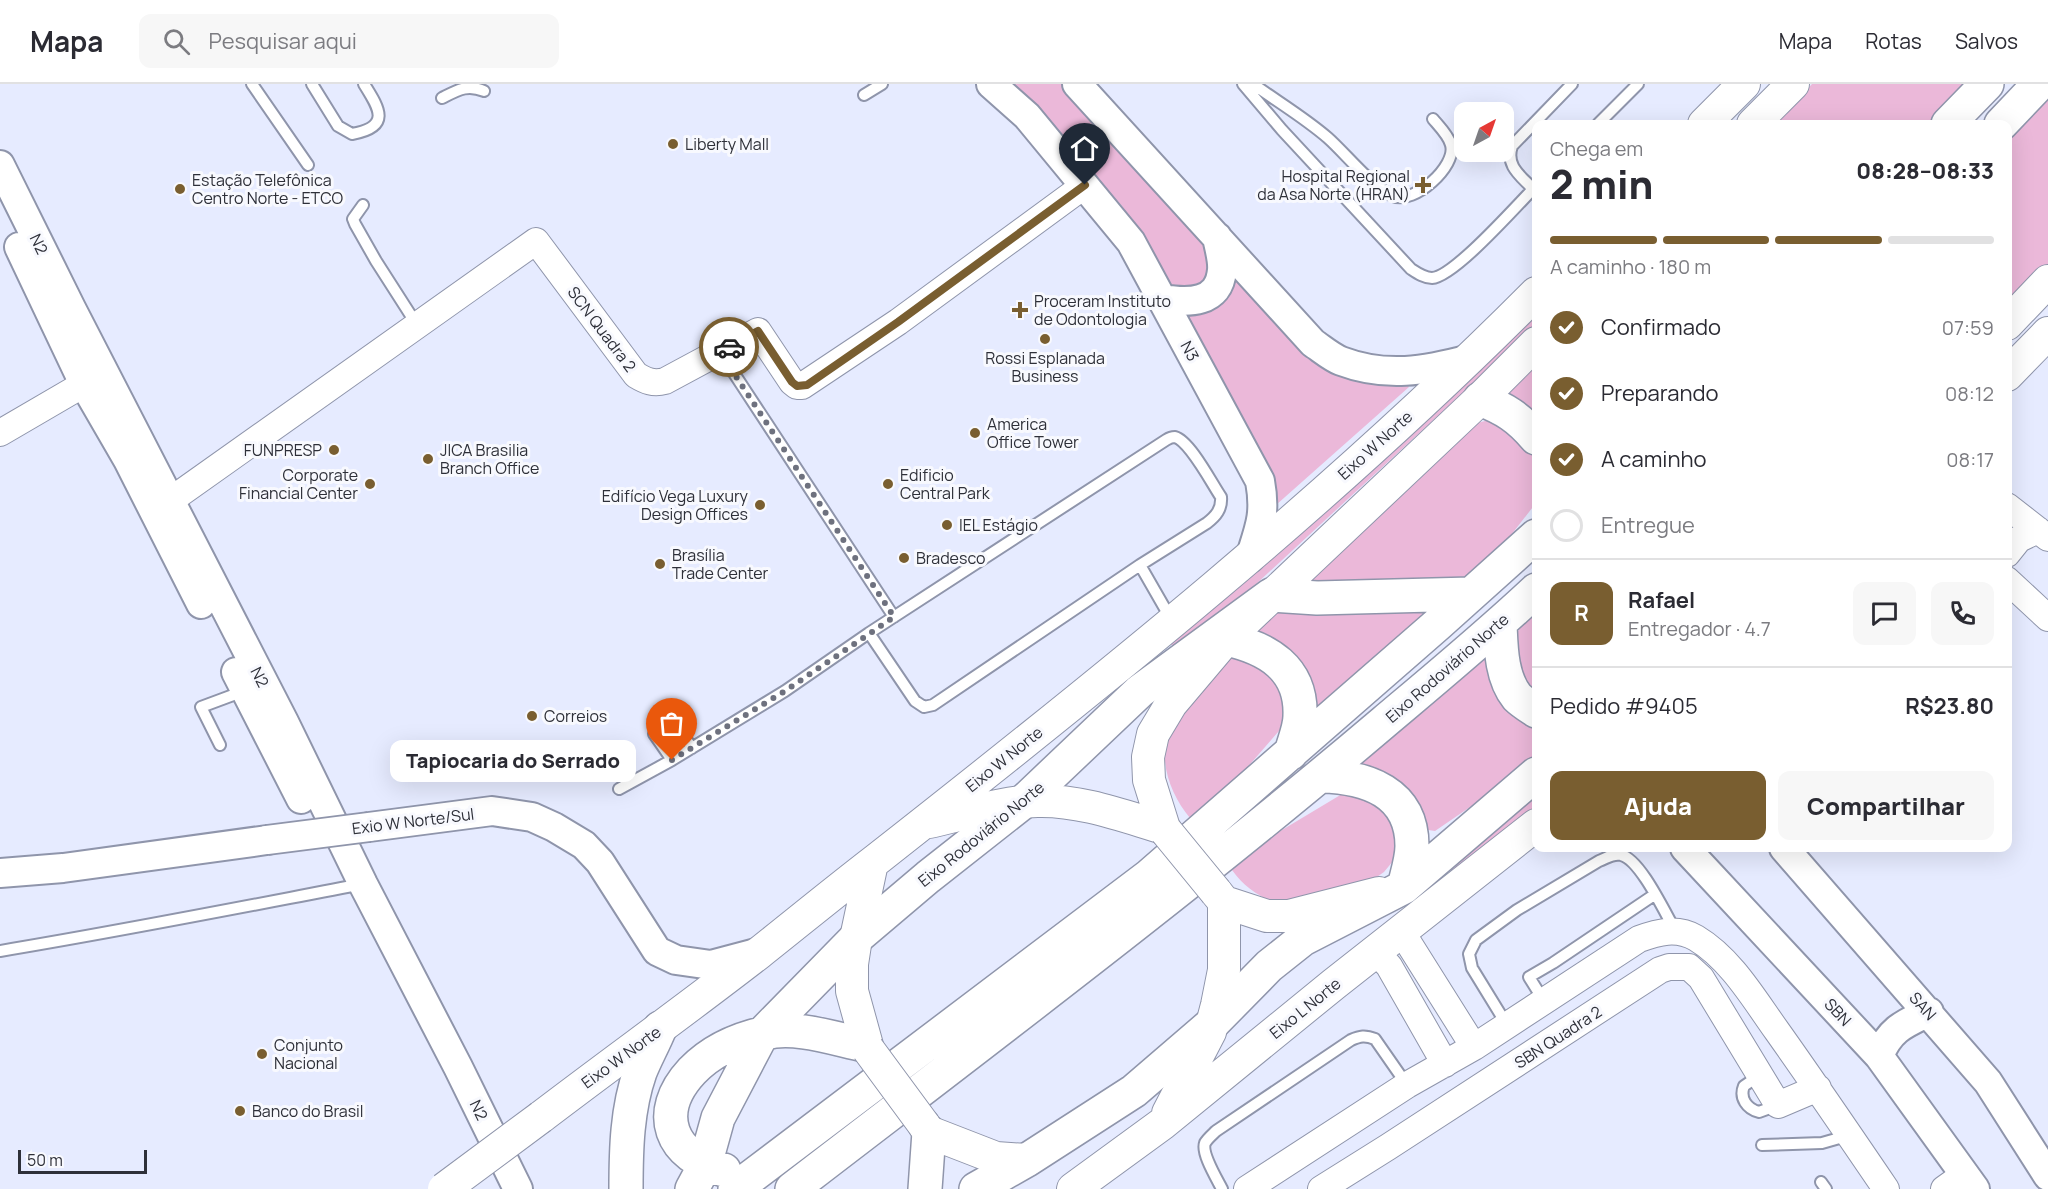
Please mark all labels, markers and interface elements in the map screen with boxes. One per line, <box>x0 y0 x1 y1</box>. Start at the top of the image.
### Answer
search box <box>139 14 559 68</box>
text: Mapa <box>30 22 103 60</box>
icon: search <box>160 25 193 58</box>
text: Pesquisar aqui <box>208 26 357 56</box>
text: Mapa <box>1779 27 1832 55</box>
text: Rotas <box>1865 27 1922 55</box>
text: Salvos <box>1955 27 2018 55</box>
north arrow <box>1454 102 1514 162</box>
map controls <box>1454 102 1514 162</box>
pin <box>1059 123 1110 185</box>
icon: home <box>1068 132 1101 165</box>
place label: Liberty Mall <box>685 133 769 155</box>
text: Chega em <box>1550 135 1643 162</box>
marker: Liberty Mall <box>666 137 680 151</box>
text: 08:28–08:33 <box>1856 156 1994 186</box>
text: 2 min <box>1550 157 1653 211</box>
place label: Hospital Regional da Asa Norte (HRAN) <box>1257 165 1410 205</box>
place label: Estação Telefônica Centro Norte - ETCO <box>192 169 344 209</box>
marker: Hospital Regional da Asa Norte (HRAN) <box>1414 176 1432 194</box>
marker: Estação Telefônica Centro Norte - ETCO <box>173 182 187 196</box>
street label: N2 <box>25 230 53 258</box>
text: A caminho · 180 m <box>1550 253 1711 280</box>
street label: SCN Quadra 2 <box>563 282 641 376</box>
place label: Proceram Instituto de Odontologia <box>1034 290 1171 330</box>
marker: Proceram Instituto de Odontologia <box>1011 301 1029 319</box>
icon: check <box>1550 311 1583 344</box>
text: Confirmado <box>1601 312 1721 342</box>
text: 07:59 <box>1942 314 1994 341</box>
courier <box>699 317 759 377</box>
icon: car <box>713 331 746 364</box>
marker: Rossi Esplanada Business <box>1038 332 1052 346</box>
street label: N3 <box>1176 337 1204 365</box>
place label: Rossi Esplanada Business <box>985 347 1105 387</box>
icon: check <box>1550 377 1583 410</box>
text: Preparando <box>1601 378 1719 408</box>
text: 08:12 <box>1945 380 1994 407</box>
street label: Eixo W Norte <box>1333 406 1417 484</box>
place label: America Office Tower <box>987 413 1079 453</box>
marker: America Office Tower <box>968 426 982 440</box>
place label: FUNPRESP <box>244 439 322 461</box>
place label: JICA Brasilia Branch Office <box>440 439 539 479</box>
marker: FUNPRESP <box>327 443 341 457</box>
icon: check <box>1550 443 1583 476</box>
text: A caminho <box>1601 444 1707 474</box>
text: 08:17 <box>1946 446 1994 473</box>
marker: JICA Brasilia Branch Office <box>421 452 435 466</box>
place label: Corporate Financial Center <box>239 464 358 504</box>
place label: Edificio Central Park <box>900 464 991 504</box>
marker: Corporate Financial Center <box>363 477 377 491</box>
marker: Edificio Central Park <box>881 477 895 491</box>
place label: Edifício Vega Luxury Design Offices <box>602 485 749 525</box>
marker: Edifício Vega Luxury Design Offices <box>753 498 767 512</box>
text: Entregue <box>1601 510 1695 540</box>
place label: IEL Estágio <box>959 514 1038 536</box>
marker: IEL Estágio <box>940 518 954 532</box>
place label: Brasília Trade Center <box>672 544 769 584</box>
place label: Bradesco <box>916 547 985 569</box>
marker: Bradesco <box>897 551 911 565</box>
marker: Brasília Trade Center <box>653 557 667 571</box>
button: chat <box>1853 582 1916 645</box>
button: phone <box>1931 582 1994 645</box>
text: Rafael <box>1628 585 1695 615</box>
text: R <box>1574 598 1589 628</box>
street label: Eixo Rodoviário Norte <box>1381 608 1513 728</box>
text: Entregador · 4.7 <box>1628 615 1771 642</box>
street label: N2 <box>246 663 274 691</box>
text: Pedido #9405 <box>1550 691 1698 721</box>
text: R$23.80 <box>1905 691 1994 721</box>
pin <box>646 698 697 760</box>
place label: Correios <box>544 705 607 727</box>
icon: bag <box>655 707 688 740</box>
marker: Correios <box>525 709 539 723</box>
street label: Eixo W Norte <box>961 721 1047 797</box>
callout: Tapiocaria do Serrado <box>390 739 636 781</box>
text: Tapiocaria do Serrado <box>406 747 620 774</box>
button: Ajuda <box>1550 771 1766 840</box>
button: Compartilhar <box>1778 771 1994 840</box>
street label: Eixo Rodoviário Norte <box>913 776 1049 892</box>
street label: Exio W Norte/Sul <box>351 803 475 839</box>
street label: Eixo L Norte <box>1265 972 1345 1044</box>
street label: SAN <box>1905 987 1941 1025</box>
street label: SBN <box>1820 993 1856 1031</box>
street label: SBN Quadra 2 <box>1510 1001 1606 1073</box>
street label: Eixo W Norte <box>577 1021 665 1093</box>
place label: Conjunto Nacional <box>274 1034 343 1074</box>
marker: Conjunto Nacional <box>255 1047 269 1061</box>
street label: N2 <box>465 1096 493 1124</box>
place label: Banco do Brasil <box>252 1100 364 1122</box>
marker: Banco do Brasil <box>233 1104 247 1118</box>
scale bar <box>18 1147 147 1174</box>
text: 50 m <box>27 1149 63 1171</box>

